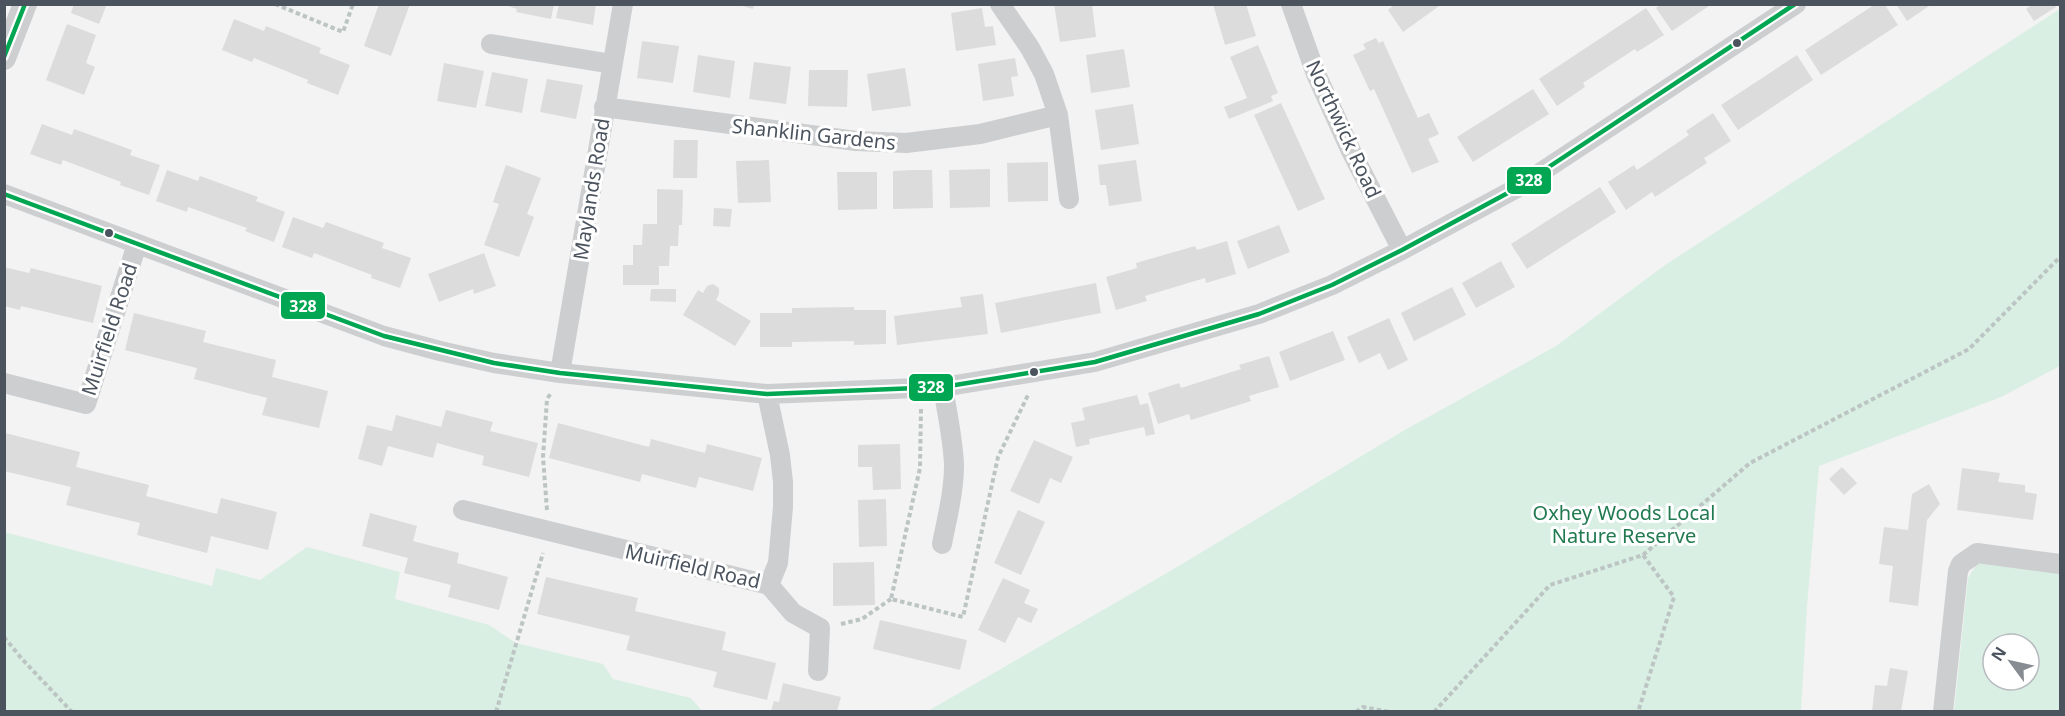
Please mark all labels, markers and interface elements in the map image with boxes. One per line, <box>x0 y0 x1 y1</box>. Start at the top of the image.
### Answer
unlabelled marker <box>1731 37 1743 49</box>
street label: Northwick Road <box>1300 56 1388 202</box>
street label: Shanklin Gardens <box>731 112 897 156</box>
street label: Maylands Road <box>566 116 616 262</box>
line badge: 328 <box>1506 166 1552 195</box>
text: 328 <box>1515 169 1543 191</box>
unlabelled marker <box>103 227 115 239</box>
street label: Muirfield Road <box>75 259 143 399</box>
line badge: 328 <box>280 291 326 320</box>
text: 328 <box>289 295 317 317</box>
unlabelled marker <box>1028 366 1040 378</box>
line badge: 328 <box>908 373 954 402</box>
text: 328 <box>917 376 945 398</box>
park label: Oxhey Woods Local Nature Reserve <box>1533 499 1715 549</box>
street label: Muirfield Road <box>623 537 763 595</box>
north arrow <box>1981 632 2041 692</box>
text: N <box>1986 642 2011 665</box>

